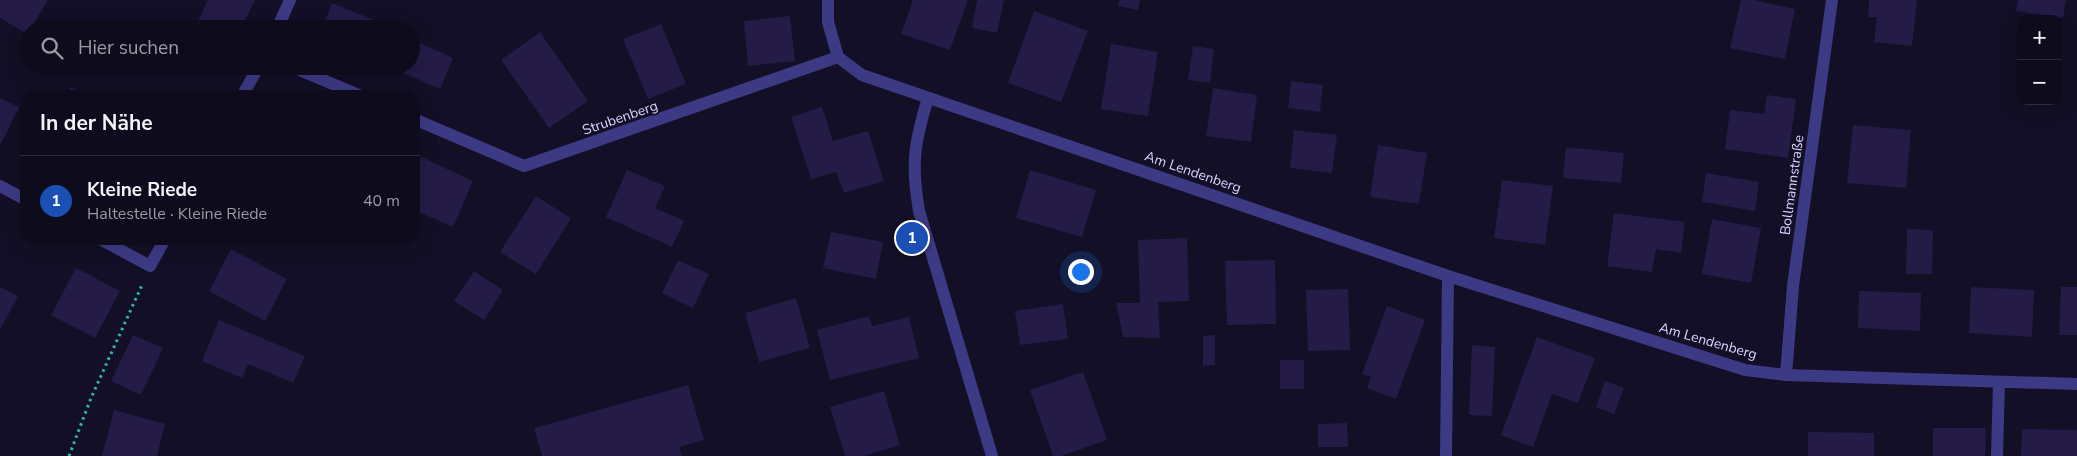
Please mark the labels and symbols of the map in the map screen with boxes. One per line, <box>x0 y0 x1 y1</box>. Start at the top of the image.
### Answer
street label: Strubenberg <box>580 96 660 140</box>
street label: Bollmannstraße <box>1776 134 1808 236</box>
street label: Am Lendenberg <box>1142 147 1244 197</box>
pin: 1 <box>896 219 928 257</box>
your location <box>1068 259 1094 285</box>
street label: Am Lendenberg <box>1657 318 1759 364</box>

